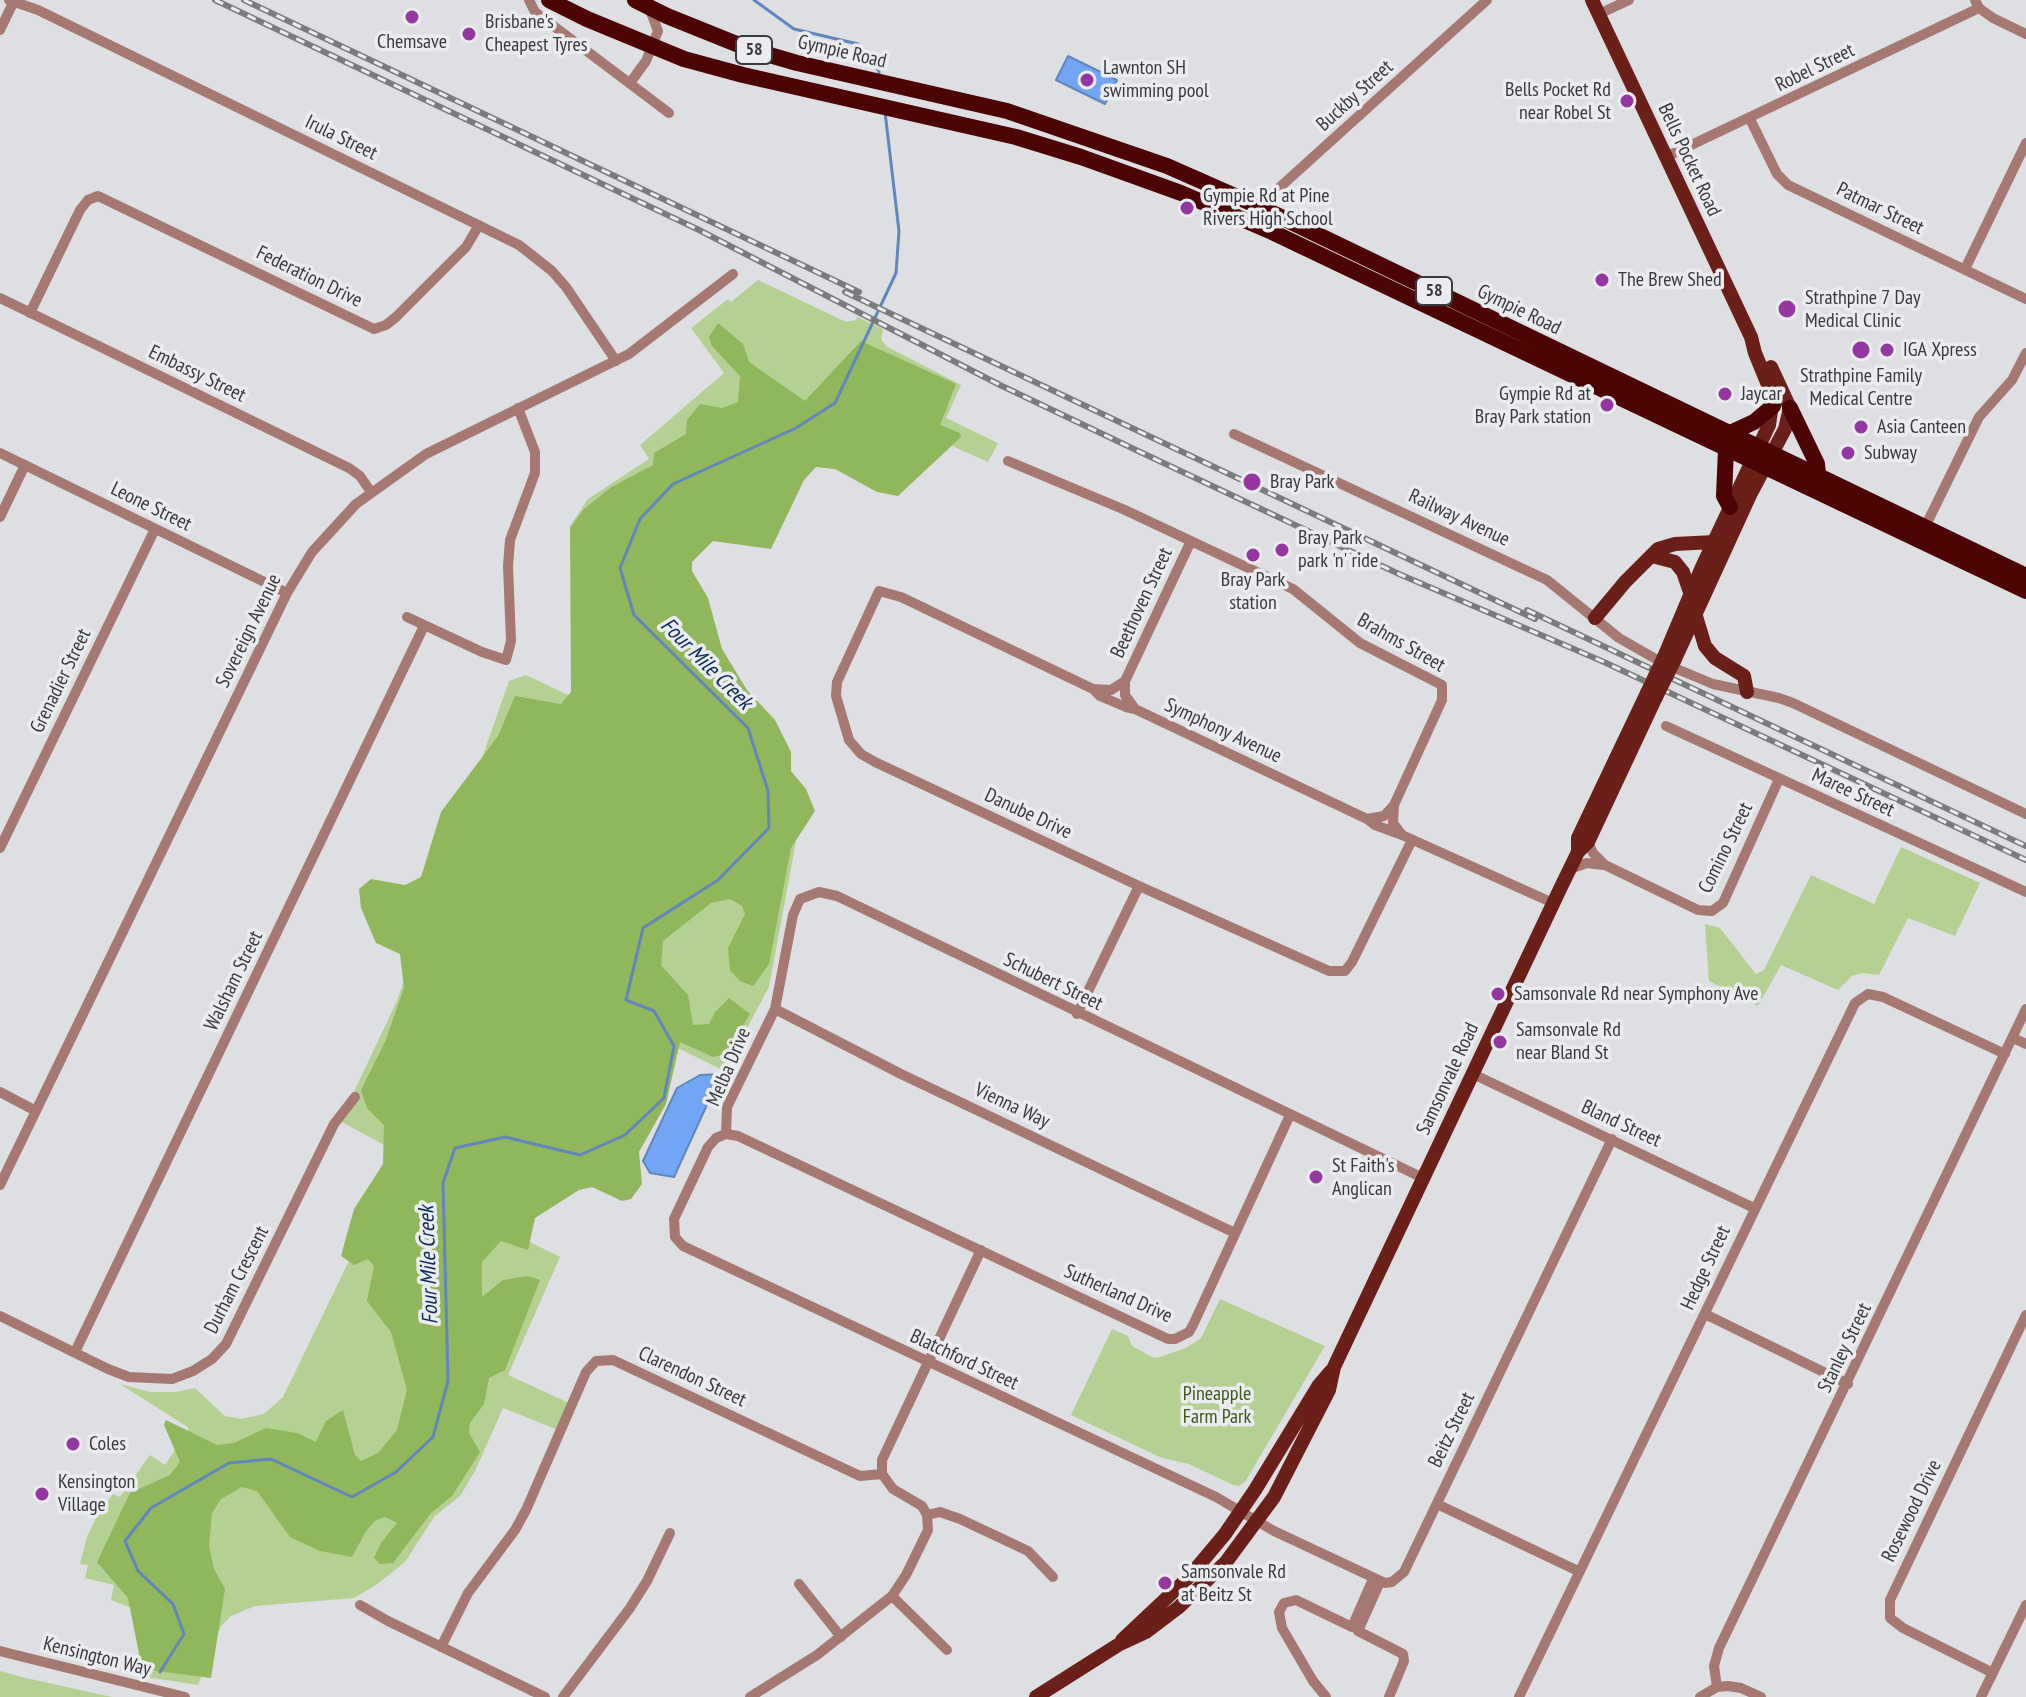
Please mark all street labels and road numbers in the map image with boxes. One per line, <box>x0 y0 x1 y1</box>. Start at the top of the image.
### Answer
street label: Gympie Road <box>795 30 889 74</box>
road number: 58 <box>736 36 772 64</box>
street label: Robel Street <box>1772 39 1858 97</box>
street label: Buckby Street <box>1312 55 1398 137</box>
street label: Bells Pocket Road <box>1652 100 1726 220</box>
street label: Irula Street <box>301 110 381 166</box>
street label: Patmar Street <box>1832 178 1928 240</box>
street label: Federation Drive <box>252 241 366 313</box>
road number: 58 <box>1416 277 1452 305</box>
street label: Gympie Road <box>1473 279 1565 341</box>
street label: Embassy Street <box>145 340 249 408</box>
street label: Leone Street <box>107 477 195 537</box>
street label: Railway Avenue <box>1405 484 1513 552</box>
street label: Beethoven Street <box>1106 544 1178 662</box>
street label: Sovereign Avenue <box>211 570 287 692</box>
street label: Brahms Street <box>1353 608 1449 678</box>
street label: Grenadier Street <box>26 625 96 737</box>
street label: Symphony Avenue <box>1161 693 1285 769</box>
street label: Maree Street <box>1808 763 1898 823</box>
street label: Danube Drive <box>981 783 1075 845</box>
street label: Comino Street <box>1694 799 1758 897</box>
street label: Walsham Street <box>200 927 268 1035</box>
street label: Schubert Street <box>1000 948 1106 1016</box>
street label: Samsonvale Road <box>1412 1019 1484 1139</box>
street label: Melba Drive <box>702 1024 756 1110</box>
street label: Vienna Way <box>971 1078 1053 1134</box>
street label: Bland Street <box>1577 1095 1665 1153</box>
street label: Durham Crescent <box>200 1222 274 1338</box>
street label: Hedge Street <box>1676 1222 1736 1314</box>
street label: Sutherland Drive <box>1060 1259 1176 1329</box>
street label: Stanley Street <box>1813 1299 1877 1397</box>
street label: Blatchford Street <box>906 1324 1022 1396</box>
street label: Clarendon Street <box>634 1342 750 1412</box>
street label: Beitz Street <box>1424 1389 1480 1471</box>
street label: Rosewood Drive <box>1877 1456 1947 1566</box>
street label: Kensington Way <box>41 1632 153 1682</box>

